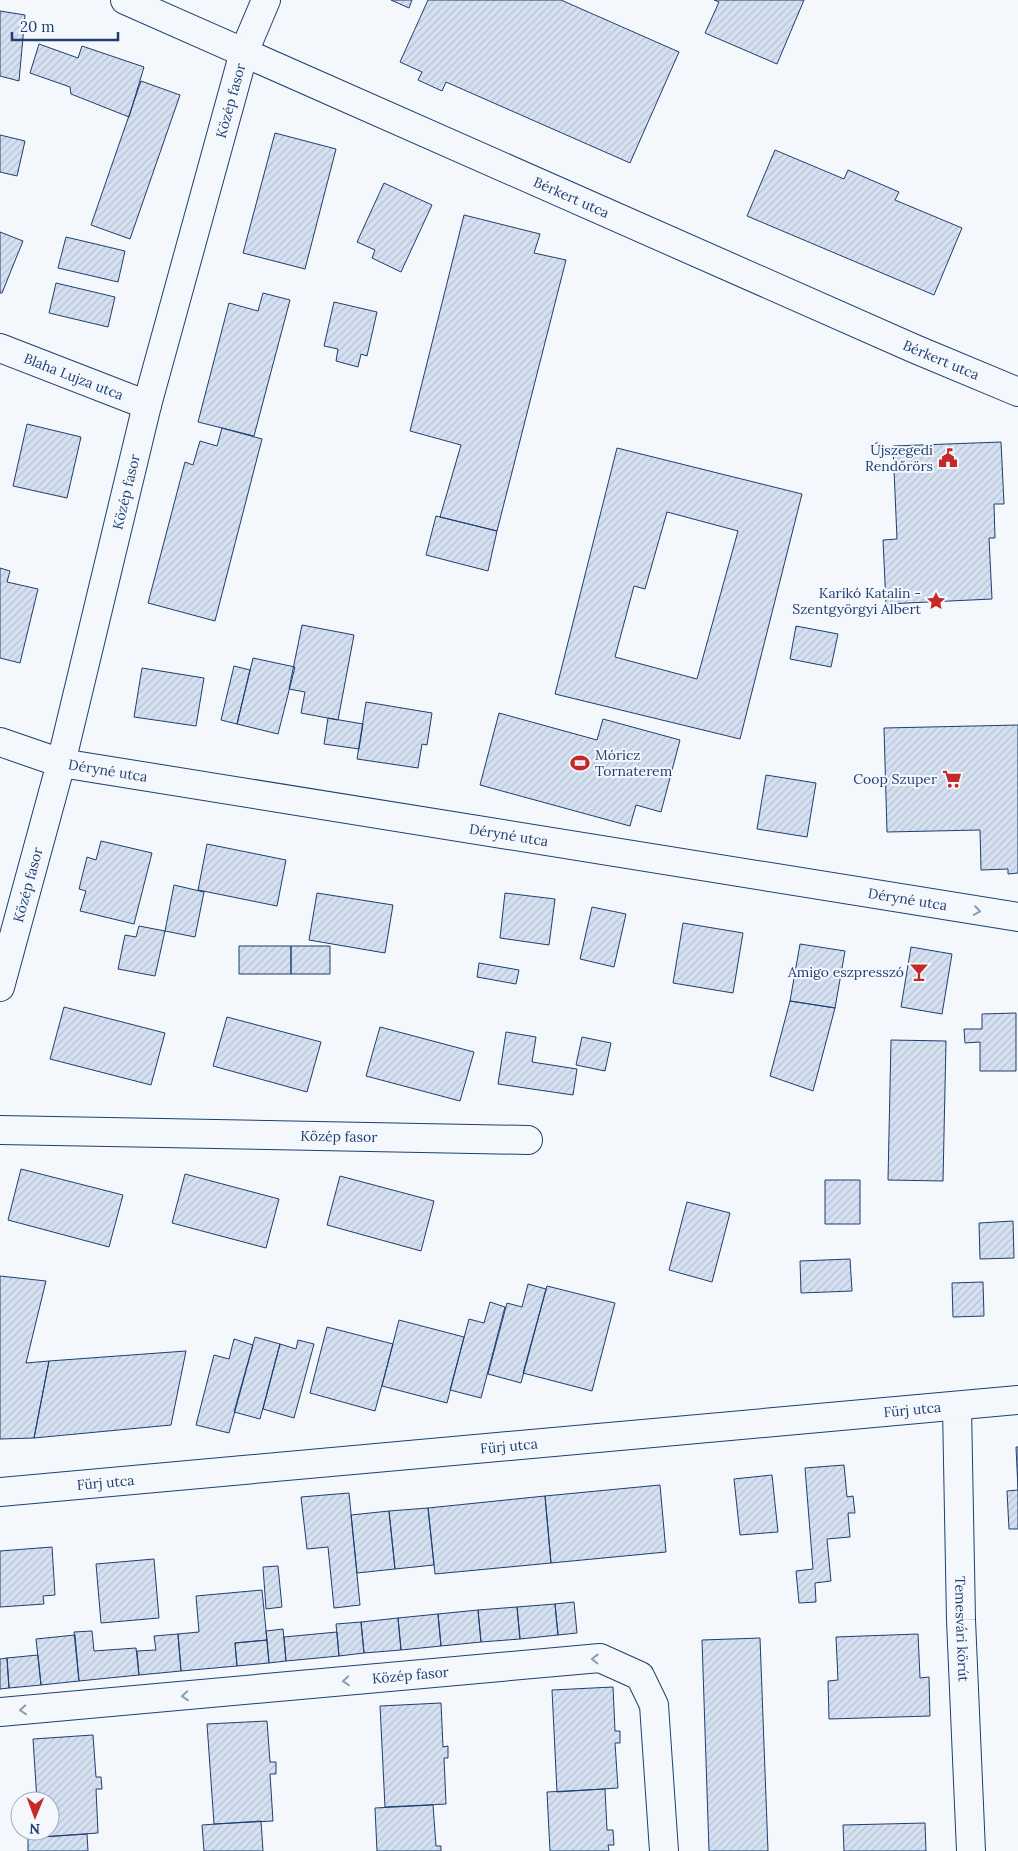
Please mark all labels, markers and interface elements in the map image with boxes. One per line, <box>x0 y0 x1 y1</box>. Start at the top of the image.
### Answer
scale bar <box>12 10 119 42</box>
text: 20 m <box>20 17 55 36</box>
street label: Közép fasor <box>212 61 250 140</box>
street label: Bérkert utca <box>531 173 612 222</box>
street label: Bérkert utca <box>900 336 982 384</box>
street label: Blaha Lujza utca <box>21 349 126 404</box>
place label: Újszegedi Rendőrörs <box>865 441 933 475</box>
public building icon: Újszegedi Rendőrörs <box>937 447 959 469</box>
street label: Közép fasor <box>108 452 144 531</box>
place label: Karikó Katalin - Szentgyörgyi Albert <box>792 584 922 618</box>
place icon: Karikó Katalin - Szentgyörgyi Albert <box>925 590 947 612</box>
place label: Móricz Tornaterem <box>595 746 673 780</box>
sports icon: Móricz Tornaterem <box>569 752 591 774</box>
street label: Déryné utca <box>67 755 149 786</box>
supermarket icon: Coop Szuper <box>941 768 963 790</box>
place label: Coop Szuper <box>853 770 937 788</box>
street label: Déryné utca <box>468 820 550 850</box>
street label: Közép fasor <box>9 845 47 924</box>
street label: Déryné utca <box>867 884 949 914</box>
one-way arrow <box>972 905 981 915</box>
bar icon: Amigo eszpresszó <box>908 961 930 983</box>
place label: Amigo eszpresszó <box>787 963 904 981</box>
street label: Közép fasor <box>300 1127 378 1146</box>
street label: Fürj utca <box>883 1398 942 1421</box>
street label: Fürj utca <box>479 1434 538 1458</box>
street label: Fürj utca <box>76 1471 135 1494</box>
street label: Temesvári körút <box>951 1576 973 1683</box>
one-way arrow <box>591 1654 599 1665</box>
street label: Közép fasor <box>371 1663 449 1687</box>
one-way arrow <box>342 1675 350 1686</box>
one-way arrow <box>180 1690 188 1701</box>
one-way arrow <box>19 1704 27 1715</box>
north arrow <box>10 1791 60 1841</box>
text: N <box>29 1820 40 1838</box>

